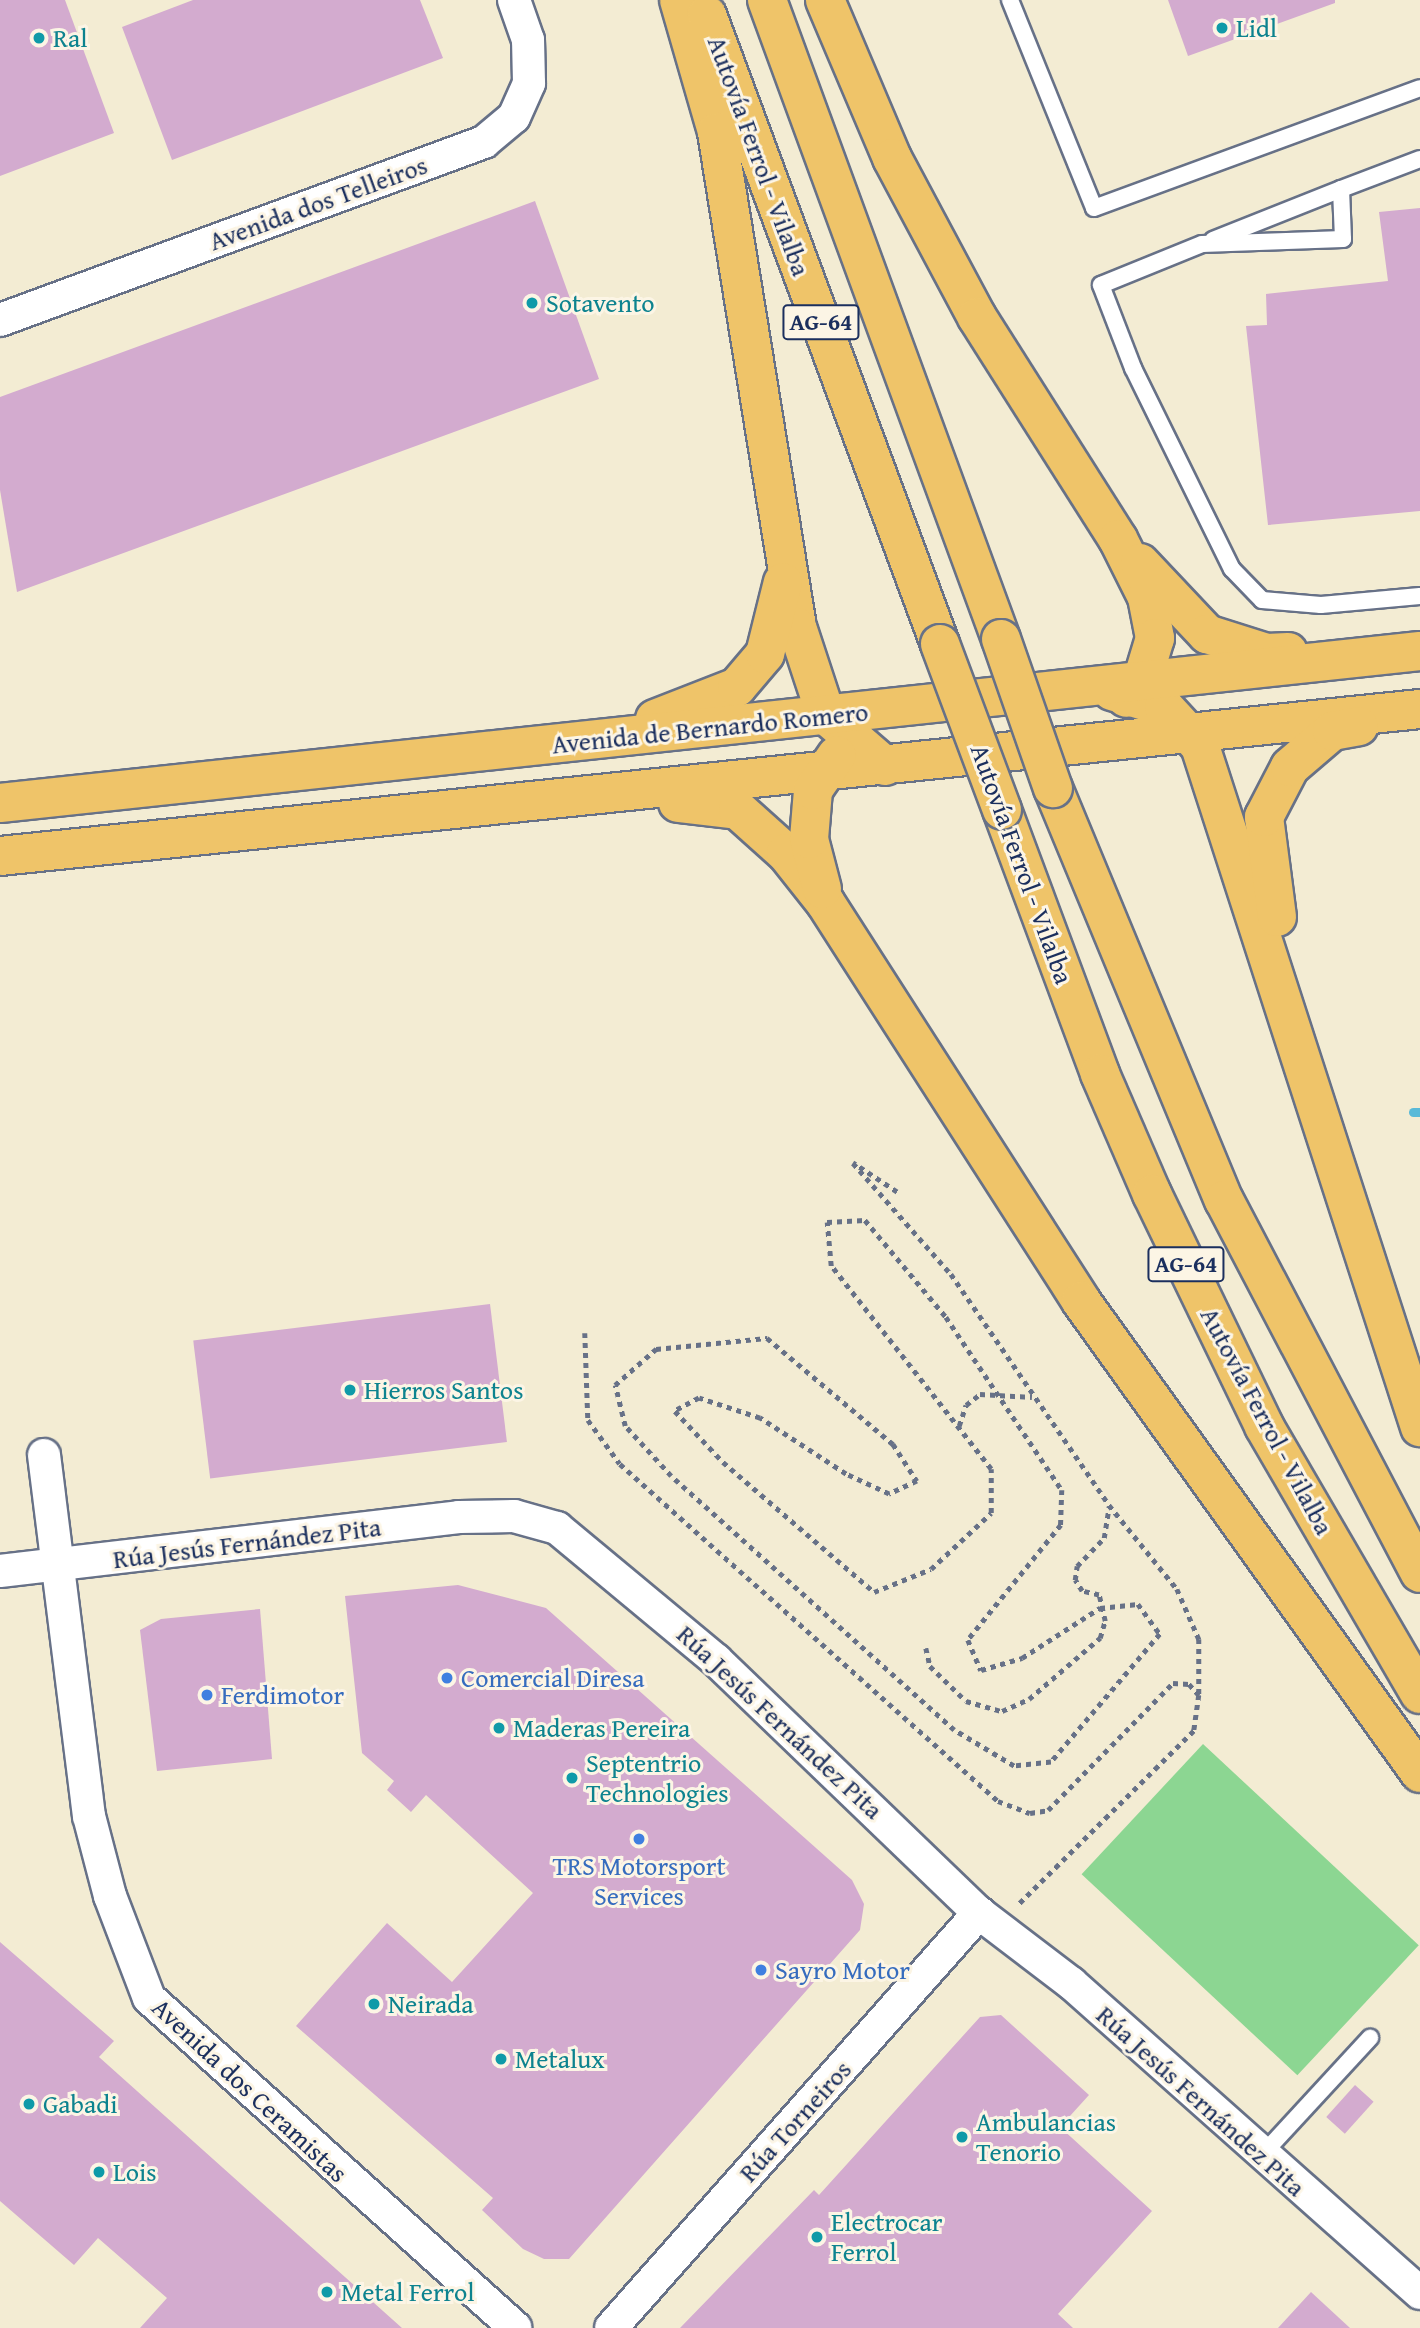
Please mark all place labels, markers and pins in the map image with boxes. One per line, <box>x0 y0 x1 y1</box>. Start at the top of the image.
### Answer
place label: Lidl <box>1236 12 1277 44</box>
marker: Lidl <box>1214 20 1230 36</box>
place label: Ral <box>53 22 88 54</box>
marker: Ral <box>31 30 47 46</box>
place label: Sotavento <box>546 287 655 319</box>
marker: Sotavento <box>524 295 540 311</box>
place label: Hierros Santos <box>364 1374 523 1406</box>
marker: Hierros Santos <box>342 1382 358 1398</box>
place label: Comercial Diresa <box>461 1662 645 1694</box>
marker: Comercial Diresa <box>439 1670 455 1686</box>
place label: Ferdimotor <box>221 1679 344 1711</box>
marker: Ferdimotor <box>199 1687 215 1703</box>
place label: Maderas Pereira <box>513 1712 690 1744</box>
marker: Maderas Pereira <box>491 1720 507 1736</box>
place label: Septentrio Technologies <box>586 1747 729 1809</box>
marker: Septentrio Technologies <box>564 1770 580 1786</box>
marker: TRS Motorsport Services <box>631 1831 647 1847</box>
place label: TRS Motorsport Services <box>552 1850 726 1912</box>
place label: Sayro Motor <box>775 1954 910 1986</box>
marker: Sayro Motor <box>753 1962 769 1978</box>
place label: Neirada <box>388 1988 473 2020</box>
marker: Neirada <box>366 1996 382 2012</box>
place label: Metalux <box>515 2043 605 2075</box>
marker: Metalux <box>493 2051 509 2067</box>
place label: Gabadi <box>43 2088 118 2120</box>
marker: Gabadi <box>21 2096 37 2112</box>
place label: Ambulancias Tenorio <box>976 2106 1116 2168</box>
marker: Ambulancias Tenorio <box>954 2129 970 2145</box>
place label: Lois <box>113 2156 157 2188</box>
marker: Lois <box>91 2164 107 2180</box>
place label: Electrocar Ferrol <box>831 2206 942 2268</box>
marker: Electrocar Ferrol <box>809 2229 825 2245</box>
place label: Metal Ferrol <box>341 2276 474 2308</box>
marker: Metal Ferrol <box>319 2284 335 2300</box>

